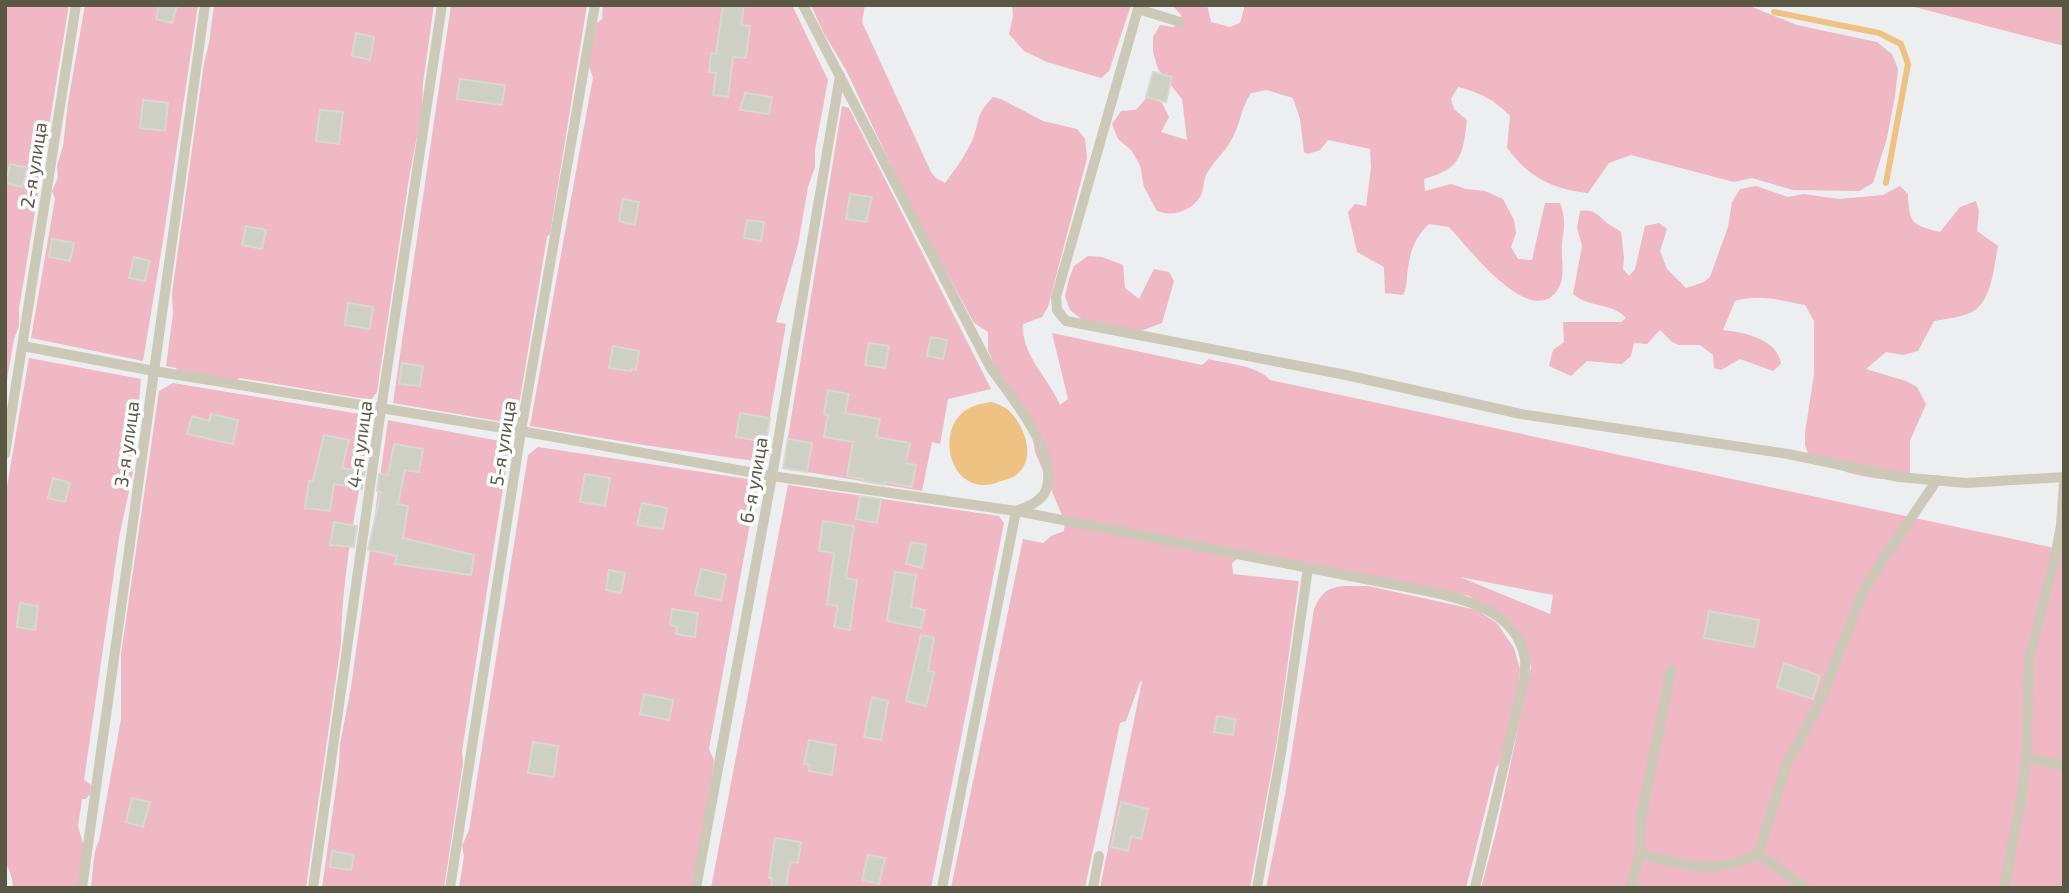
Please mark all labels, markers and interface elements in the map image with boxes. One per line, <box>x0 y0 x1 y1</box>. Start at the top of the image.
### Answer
street label: 2-я улица <box>15 120 52 210</box>
street label: 3-я улица <box>109 399 144 489</box>
street label: 4-я улица <box>341 399 377 489</box>
street label: 5-я улица <box>484 399 521 488</box>
street label: 6-я улица <box>734 435 773 525</box>

